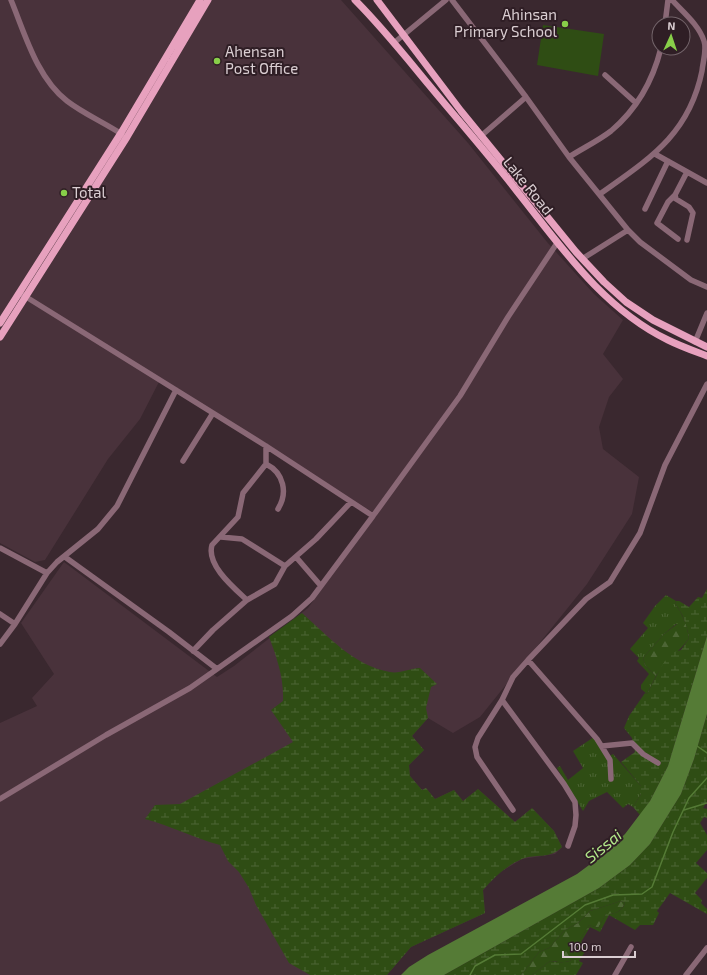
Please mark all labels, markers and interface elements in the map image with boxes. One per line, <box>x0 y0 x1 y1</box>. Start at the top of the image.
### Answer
place label: Ahinsan Primary School <box>454 5 558 40</box>
north arrow <box>651 16 691 56</box>
marker: Ahinsan Primary School <box>560 19 570 29</box>
text: N <box>667 19 676 32</box>
place label: Ahensan Post Office <box>225 42 298 77</box>
marker: Ahensan Post Office <box>212 56 222 66</box>
street label: Lake Road <box>500 153 558 218</box>
place label: Total <box>72 183 106 201</box>
marker: Total <box>59 188 69 198</box>
water label: Sissai <box>580 825 625 866</box>
scale bar <box>563 933 635 959</box>
text: 100 m <box>569 939 601 953</box>

